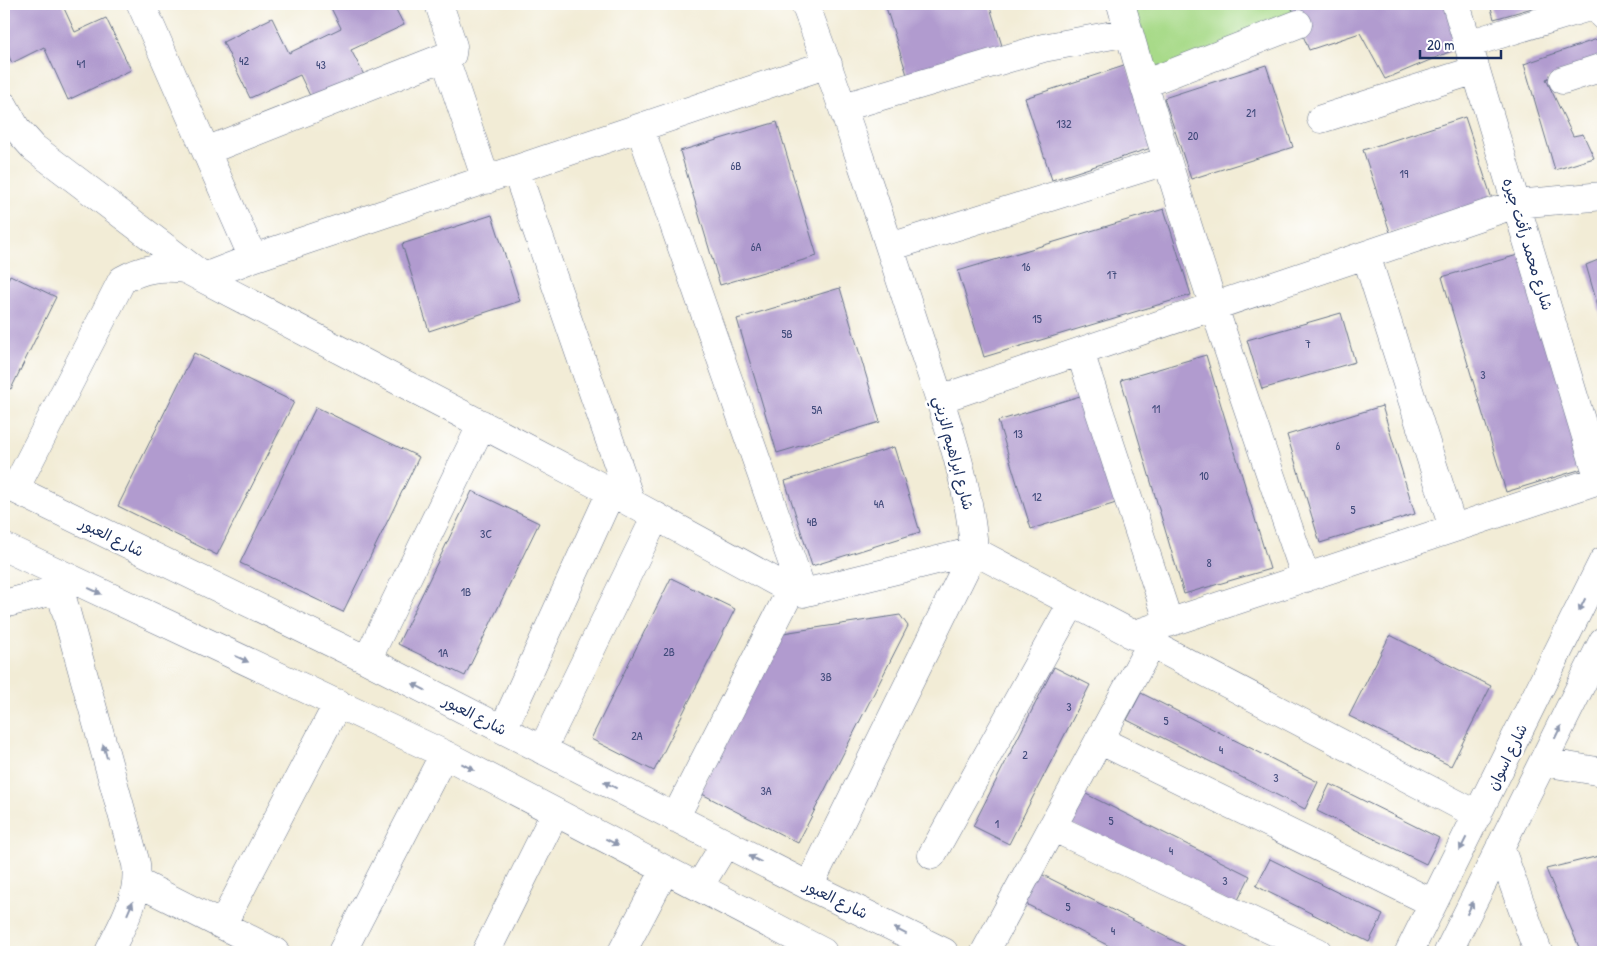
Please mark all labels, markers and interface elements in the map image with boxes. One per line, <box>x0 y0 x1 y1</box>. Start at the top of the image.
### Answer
scale bar <box>1420 28 1501 60</box>
text: 20 m <box>1427 34 1454 55</box>
house number: 42 <box>239 52 249 69</box>
house number: 41 <box>77 55 85 72</box>
house number: 43 <box>316 56 326 73</box>
house number: 21 <box>1246 104 1256 121</box>
house number: 132 <box>1056 115 1072 132</box>
house number: 20 <box>1188 127 1199 144</box>
house number: 6B <box>731 157 741 174</box>
house number: 19 <box>1400 165 1409 182</box>
street label: شارع محمد رأفت جيره <box>1498 175 1558 313</box>
house number: 6A <box>751 238 761 255</box>
house number: 16 <box>1021 258 1031 275</box>
house number: 17 <box>1107 266 1117 283</box>
house number: 15 <box>1032 310 1042 327</box>
house number: 5B <box>781 325 793 342</box>
house number: 7 <box>1305 335 1311 352</box>
house number: 3 <box>1480 366 1486 383</box>
street label: شارع ابراهيم الزيني <box>926 394 979 513</box>
house number: 11 <box>1152 400 1160 417</box>
house number: 5A <box>812 401 823 418</box>
house number: 13 <box>1013 425 1023 442</box>
house number: 6 <box>1336 437 1341 454</box>
house number: 10 <box>1199 467 1209 484</box>
house number: 12 <box>1032 488 1042 505</box>
house number: 4A <box>874 495 884 512</box>
house number: 5 <box>1350 501 1356 518</box>
street label: شارع العبور <box>76 512 148 562</box>
house number: 4B <box>807 513 817 530</box>
house number: 3C <box>480 525 492 542</box>
house number: 8 <box>1206 554 1212 571</box>
house number: 1B <box>461 583 471 600</box>
one-way arrow <box>88 587 102 595</box>
one-way arrow <box>1578 597 1586 612</box>
house number: 2B <box>663 643 675 660</box>
house number: 1A <box>438 644 448 661</box>
one-way arrow <box>235 655 250 663</box>
house number: 3B <box>820 668 832 685</box>
one-way arrow <box>412 683 426 691</box>
street label: شارع العبور <box>439 690 510 740</box>
house number: 3 <box>1066 698 1072 715</box>
house number: 5 <box>1163 712 1169 729</box>
street label: شارع اسوان <box>1482 720 1532 794</box>
one-way arrow <box>1554 725 1562 739</box>
house number: 2A <box>631 727 643 744</box>
house number: 4 <box>1219 741 1224 758</box>
one-way arrow <box>101 744 109 759</box>
house number: 2 <box>1022 746 1028 763</box>
one-way arrow <box>461 763 475 771</box>
house number: 3 <box>1273 769 1279 786</box>
one-way arrow <box>603 781 617 789</box>
house number: 3A <box>760 782 772 799</box>
house number: 5 <box>1108 812 1114 829</box>
house number: 1 <box>995 815 999 832</box>
one-way arrow <box>1459 837 1467 852</box>
one-way arrow <box>605 838 619 846</box>
house number: 4 <box>1169 842 1174 859</box>
one-way arrow <box>748 855 762 863</box>
house number: 3 <box>1222 872 1228 889</box>
street label: شارع العبور <box>800 874 872 924</box>
house number: 5 <box>1065 898 1071 915</box>
one-way arrow <box>127 901 135 915</box>
one-way arrow <box>1466 901 1474 916</box>
house number: 4 <box>1111 922 1116 939</box>
one-way arrow <box>893 927 908 935</box>

